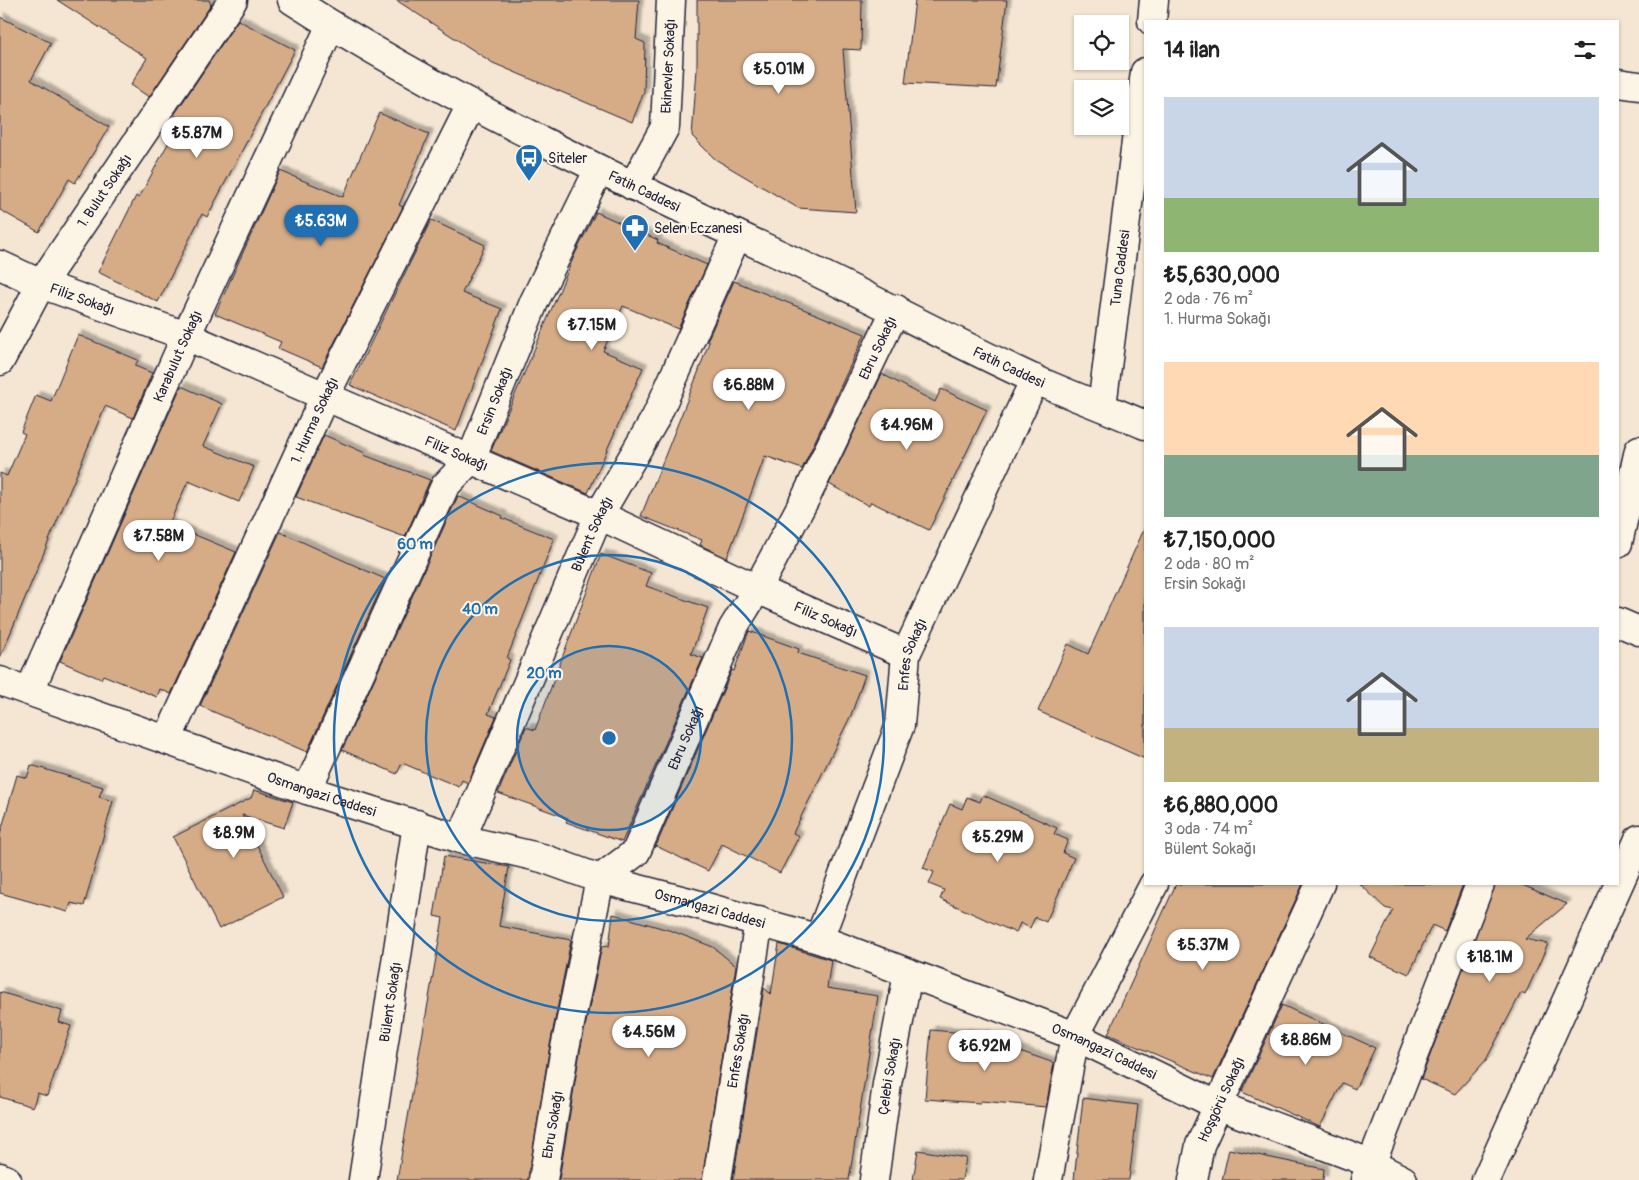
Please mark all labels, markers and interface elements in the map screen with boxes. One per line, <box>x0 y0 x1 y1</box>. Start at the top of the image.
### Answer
map controls <box>1074 15 1129 135</box>
button: locate <box>1074 15 1129 70</box>
street label: Ekinevler Sokağı <box>658 18 679 114</box>
icon: filters <box>1571 36 1599 64</box>
text: 14 ilan <box>1164 37 1220 64</box>
pin: ₺5.01M <box>738 52 820 95</box>
text: ₺5.01M <box>754 59 804 79</box>
button: layers <box>1074 80 1129 135</box>
pin: ₺5.87M <box>156 116 238 159</box>
text: ₺5.87M <box>172 123 222 143</box>
icon: home <box>1337 129 1427 219</box>
bus stop icon: Siteler <box>514 143 544 182</box>
place label: Siteler <box>548 150 587 167</box>
street label: 1. Bulut Sokağı <box>74 151 135 231</box>
street label: Fatih Caddesi <box>605 167 683 216</box>
pin: ₺5.63M <box>280 204 362 247</box>
text: ₺5.63M <box>295 211 347 231</box>
pharmacy icon: Selen Eczanesi <box>620 213 650 252</box>
place label: Selen Eczanesi <box>654 220 742 237</box>
street label: Tuna Caddesi <box>1107 229 1134 308</box>
text: ₺5,630,000 <box>1164 262 1280 289</box>
street label: Filiz Sokağı <box>47 280 117 319</box>
text: 2 oda · 76 m² <box>1164 289 1253 309</box>
street label: Karabulut Sokağı <box>150 308 206 405</box>
pin: ₺7.15M <box>551 308 633 351</box>
text: 1. Hurma Sokağı <box>1164 309 1271 329</box>
street label: Ebru Sokağı <box>855 313 900 382</box>
text: ₺7.15M <box>568 315 616 335</box>
street label: Fatih Caddesi <box>970 343 1047 392</box>
street label: Ersin Sokağı <box>474 364 516 438</box>
pin: ₺6.88M <box>708 368 790 411</box>
street label: 1. Hurma Sokağı <box>287 374 342 466</box>
text: ₺6.88M <box>724 375 774 395</box>
icon: home <box>1337 394 1427 484</box>
pin: ₺4.96M <box>866 408 948 451</box>
text: ₺4.96M <box>881 415 933 435</box>
street label: Filiz Sokağı <box>422 432 491 475</box>
street label: Bülent Sokağı <box>568 493 617 574</box>
pin: ₺7.58M <box>118 520 200 562</box>
text: ₺7.58M <box>134 526 184 546</box>
text: ₺7,150,000 <box>1164 527 1275 554</box>
text: 60 m <box>397 535 433 554</box>
text: 2 oda · 80 m² <box>1164 554 1255 574</box>
text: Ersin Sokağı <box>1164 574 1246 594</box>
street label: Filiz Sokağı <box>791 598 860 641</box>
text: 40 m <box>462 600 498 619</box>
street label: Enfes Sokağı <box>895 616 931 691</box>
icon: home <box>1337 659 1427 749</box>
text: 20 m <box>526 664 562 683</box>
street label: Ebru Sokağı <box>665 703 707 773</box>
centre of rings <box>600 729 618 747</box>
street label: Osmangazi Caddesi <box>265 768 378 821</box>
text: ₺6,880,000 <box>1164 792 1278 819</box>
pin: ₺8.9M <box>199 816 269 859</box>
text: 3 oda · 74 m² <box>1164 819 1253 839</box>
pin: ₺5.29M <box>957 820 1039 863</box>
text: ₺8.9M <box>214 823 254 843</box>
text: ₺5.29M <box>973 827 1023 847</box>
text: Bülent Sokağı <box>1164 839 1256 859</box>
street label: Osmangazi Caddesi <box>653 885 767 932</box>
pin: ₺5.37M <box>1162 928 1244 971</box>
text: ₺5.37M <box>1178 935 1228 955</box>
pin: ₺18.1M <box>1449 940 1531 983</box>
text: ₺18.1M <box>1467 947 1513 967</box>
street label: Bülent Sokağı <box>376 961 405 1043</box>
street label: Enfes Sokağı <box>724 1012 753 1089</box>
pin: ₺4.56M <box>608 1016 690 1058</box>
street label: Osmangazi Caddesi <box>1049 1020 1159 1083</box>
text: ₺4.56M <box>623 1022 675 1042</box>
pin: ₺8.86M <box>1265 1024 1347 1066</box>
pin: ₺6.92M <box>944 1030 1026 1072</box>
text: ₺8.86M <box>1281 1030 1331 1050</box>
street label: Çelebi Sokağı <box>875 1036 905 1116</box>
text: ₺6.92M <box>959 1036 1011 1056</box>
street label: Hoşgörü Sokağı <box>1195 1054 1248 1145</box>
street label: Ebru Sokağı <box>539 1090 567 1160</box>

